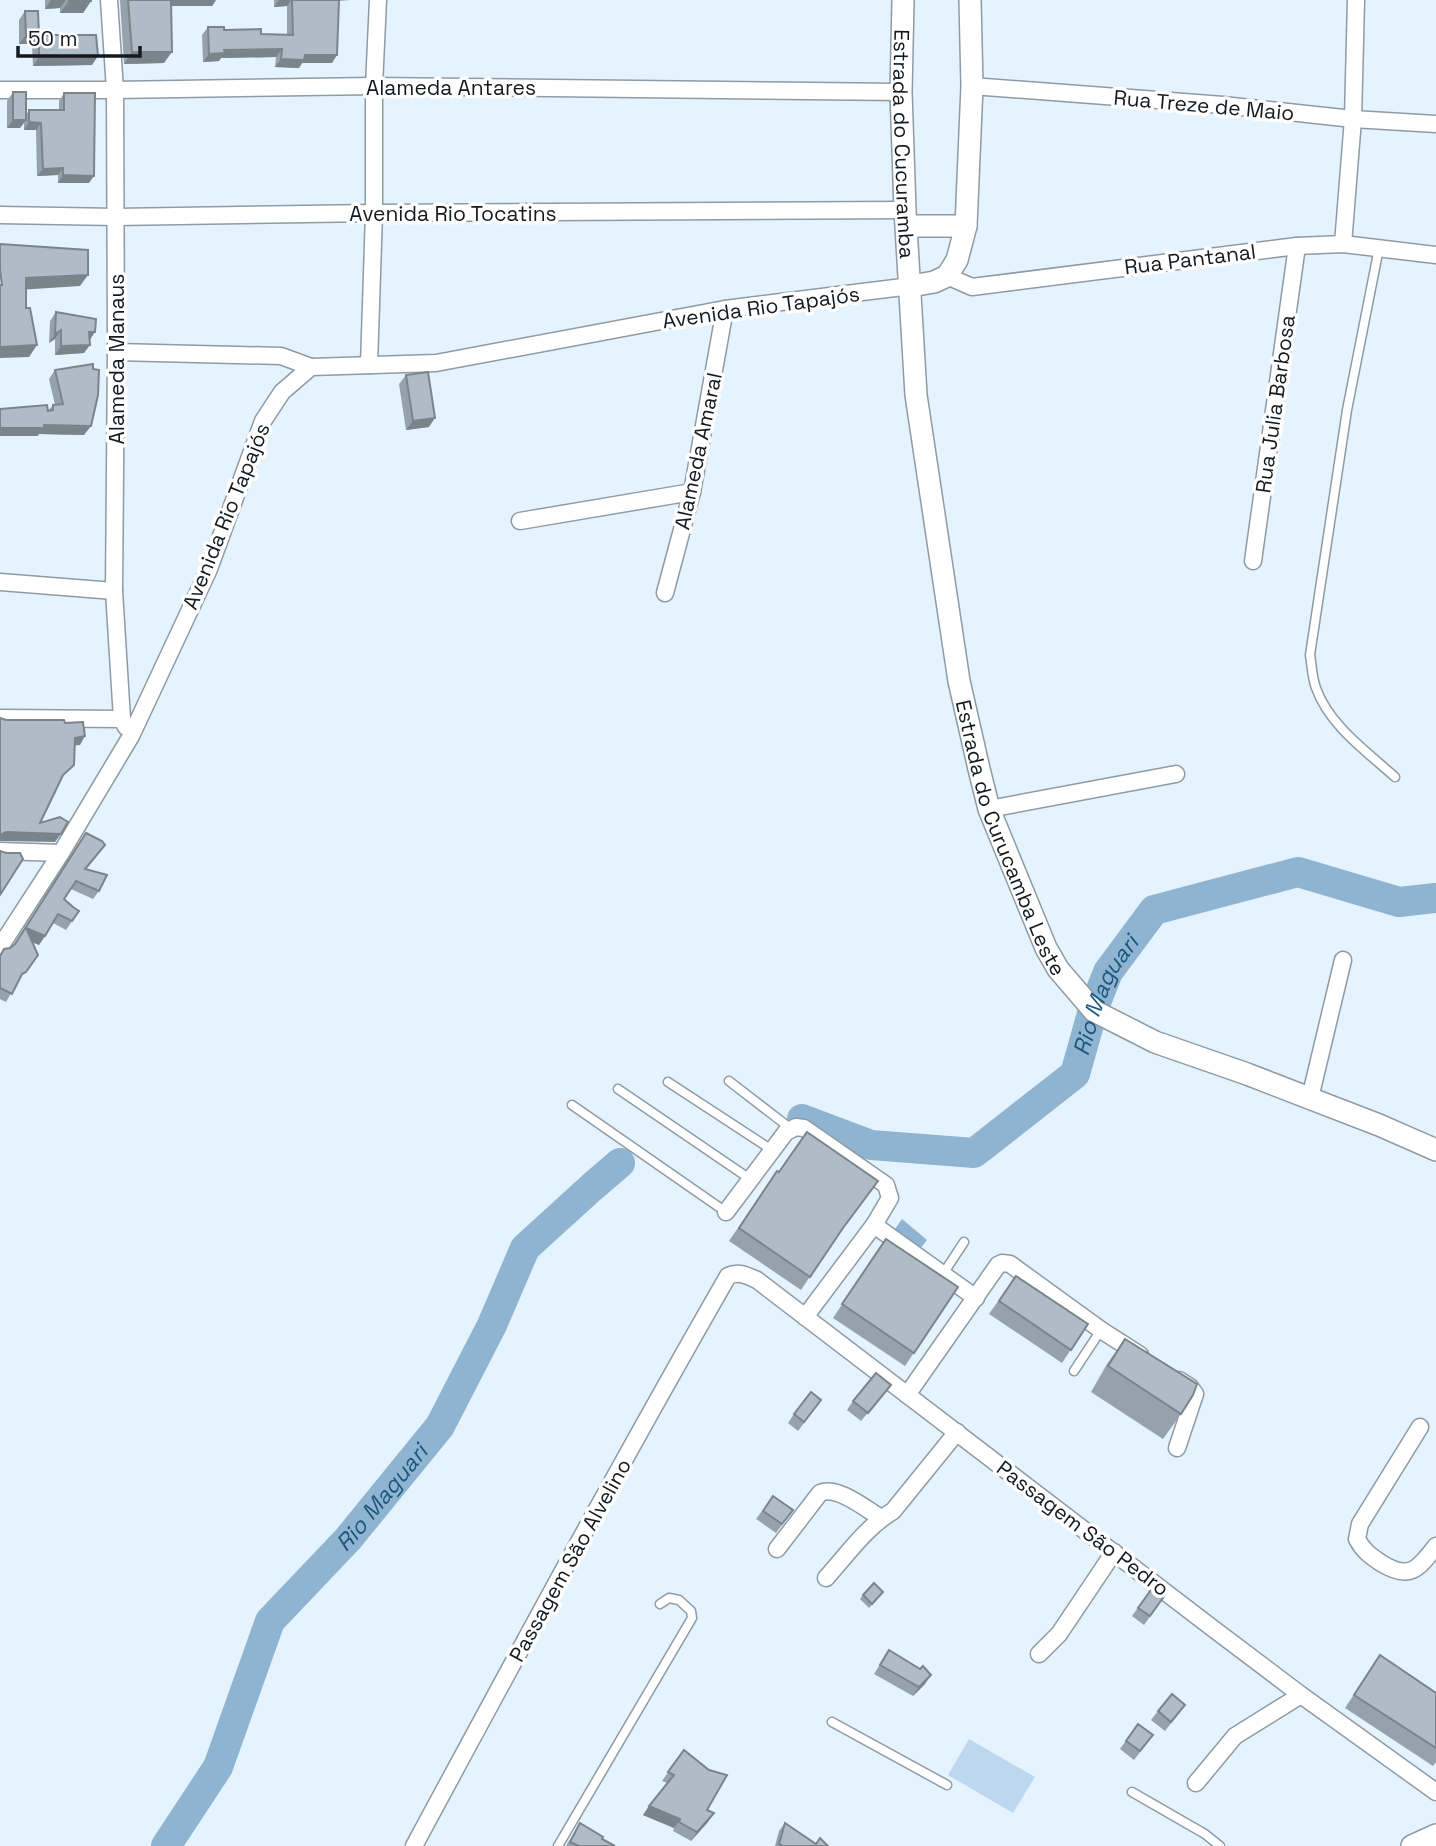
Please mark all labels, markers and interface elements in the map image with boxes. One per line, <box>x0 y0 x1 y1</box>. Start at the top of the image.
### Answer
scale bar <box>18 14 140 58</box>
text: 50 m <box>28 25 78 52</box>
street label: Estrada do Cucuramba <box>887 29 921 259</box>
street label: Alameda Antares <box>366 74 536 101</box>
street label: Rua Treze de Maio <box>1112 84 1296 126</box>
street label: Avenida Rio Tocatins <box>349 200 557 227</box>
street label: Rua Pantanal <box>1123 238 1257 280</box>
street label: Alameda Manaus <box>103 274 130 444</box>
street label: Avenida Rio Tapajós <box>661 280 861 334</box>
street label: Rua Julia Barbosa <box>1249 313 1301 495</box>
street label: Alameda Amaral <box>668 370 728 532</box>
street label: Avenida Rio Tapajós <box>176 419 276 613</box>
street label: Estrada do Curucamba Leste <box>950 697 1072 980</box>
water label: Rio Maguari <box>1066 927 1147 1059</box>
water label: Rio Maguari <box>329 1436 436 1558</box>
street label: Passagem São Alvelino <box>503 1454 637 1666</box>
street label: Passagem São Pedro <box>991 1454 1175 1602</box>

